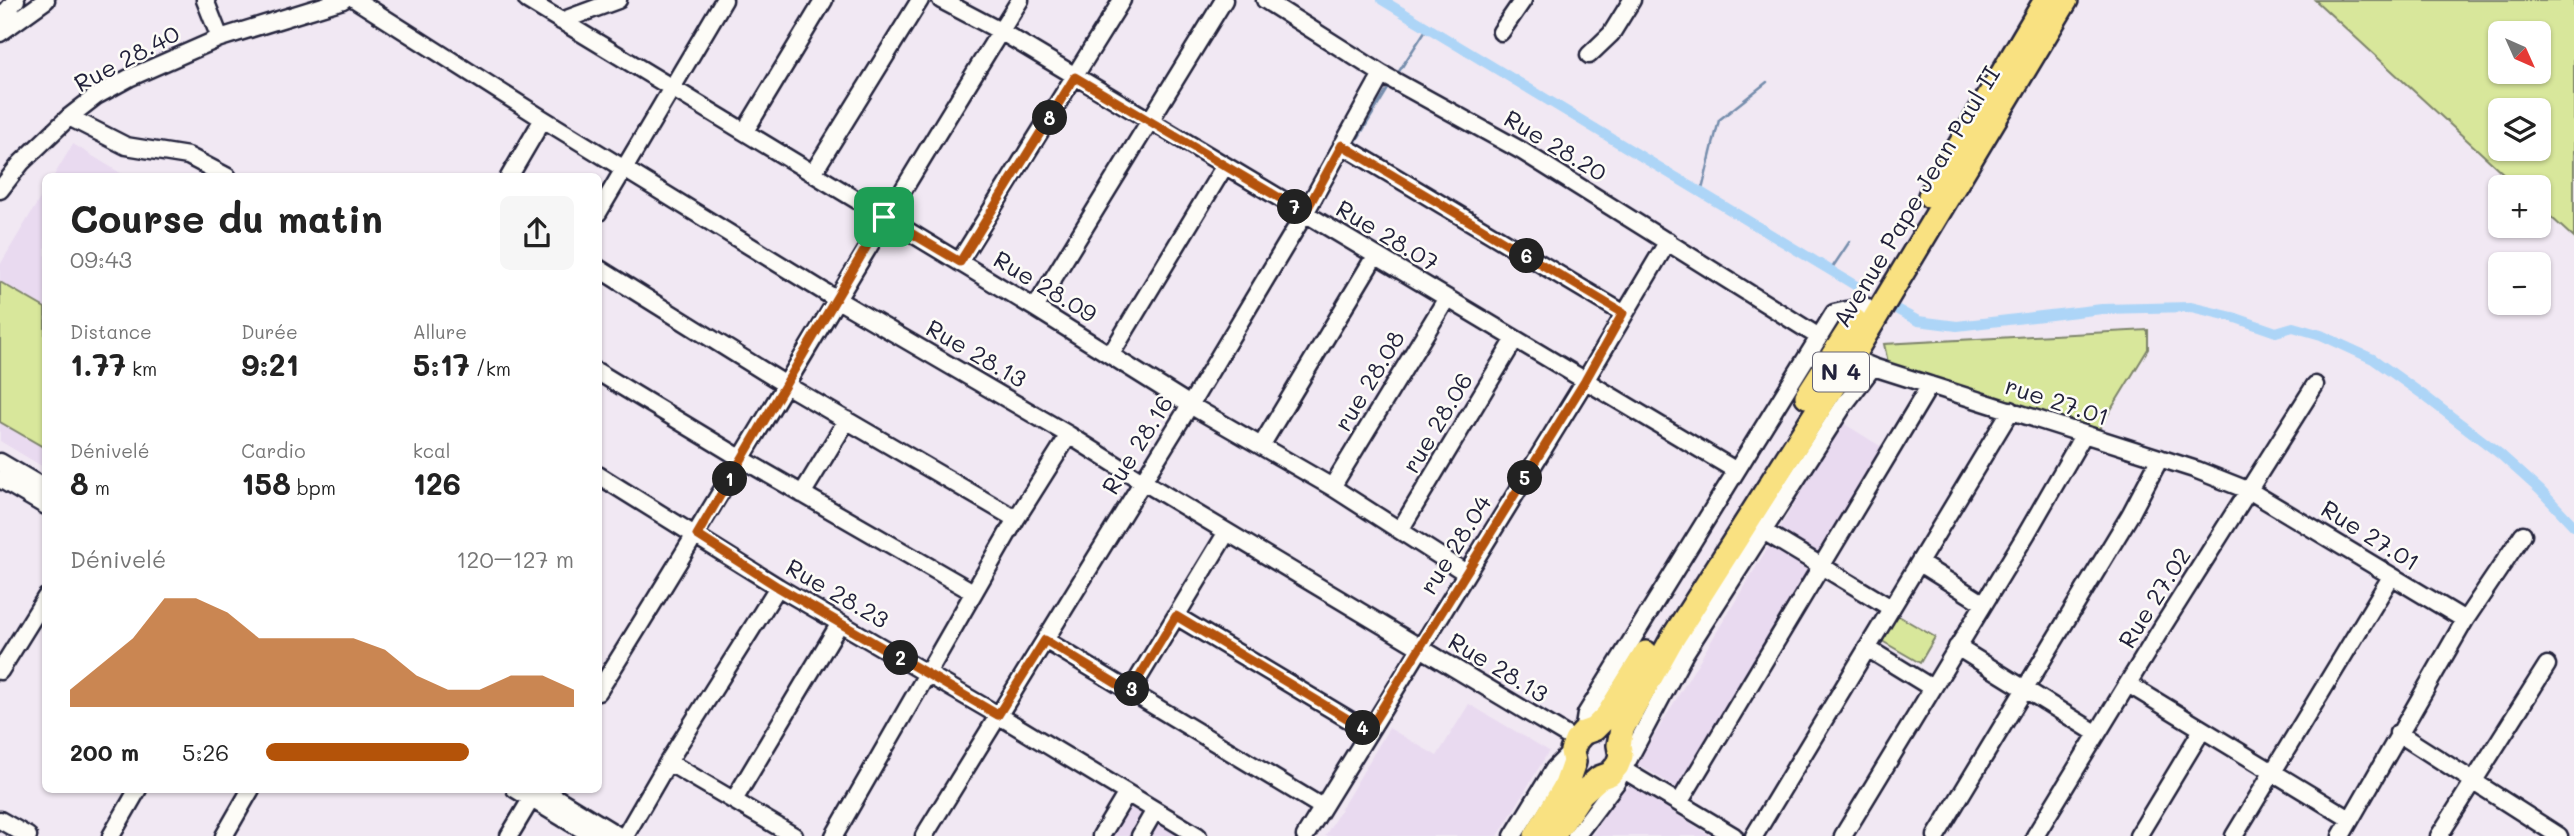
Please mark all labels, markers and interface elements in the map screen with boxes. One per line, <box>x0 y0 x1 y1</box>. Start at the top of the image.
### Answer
street label: Rue 28.40 <box>68 17 184 98</box>
north arrow <box>2488 21 2552 84</box>
map controls <box>2488 21 2551 315</box>
street label: Avenue Pape Jean Paul II <box>1825 60 2006 332</box>
button: layers <box>2488 98 2551 161</box>
pin: 8 <box>1032 100 1068 136</box>
street label: Rue 28.20 <box>1499 102 1613 188</box>
text: 8 <box>1044 105 1055 130</box>
button: + <box>2488 175 2551 238</box>
pin <box>854 187 914 247</box>
pin: 7 <box>1278 190 1312 224</box>
street label: Rue 28.07 <box>1331 192 1445 277</box>
text: Course du matin <box>70 193 383 243</box>
text: 7 <box>1289 194 1300 219</box>
button: share <box>500 196 574 270</box>
icon: arrive <box>865 198 903 236</box>
pin: 6 <box>1510 238 1544 274</box>
street label: Rue 28.09 <box>988 243 1103 329</box>
text: 6 <box>1521 243 1532 268</box>
text: 09:43 <box>70 244 132 274</box>
button: − <box>2488 252 2551 315</box>
street label: Rue 28.13 <box>921 312 1032 394</box>
text: Distance <box>70 319 152 344</box>
text: Durée <box>241 319 298 344</box>
text: Allure <box>413 319 467 344</box>
street label: rue 28.08 <box>1327 324 1411 436</box>
text: 1.77 <box>70 344 126 384</box>
text: 9:21 <box>241 344 299 384</box>
text: 5:17 <box>413 344 470 384</box>
road number: N 4 <box>1813 352 1869 392</box>
text: km <box>126 356 157 381</box>
text: /km <box>470 356 511 381</box>
street label: rue 28.06 <box>1395 366 1479 478</box>
street label: rue 27.01 <box>2002 369 2113 432</box>
street label: Rue 28.16 <box>1094 389 1179 500</box>
text: Dénivelé <box>70 438 150 463</box>
text: Cardio <box>241 438 305 463</box>
text: kcal <box>413 438 451 463</box>
pin: 5 <box>1508 461 1542 496</box>
pin: 1 <box>712 462 748 496</box>
text: 8 <box>70 463 89 503</box>
text: 158 <box>241 463 291 503</box>
text: 126 <box>413 463 461 503</box>
text: 5 <box>1519 465 1530 490</box>
text: 1 <box>725 466 734 491</box>
text: m <box>89 475 110 500</box>
text: bpm <box>291 475 336 500</box>
street label: rue 28.04 <box>1412 489 1497 600</box>
street label: Rue 27.01 <box>2316 492 2426 577</box>
street label: Rue 27.02 <box>2111 541 2197 653</box>
text: Dénivelé <box>70 544 166 574</box>
text: 120–127 m <box>456 544 574 574</box>
street label: Rue 28.23 <box>781 551 895 634</box>
street label: Rue 28.13 <box>1443 625 1554 709</box>
pin: 2 <box>884 640 918 676</box>
text: 2 <box>895 645 906 670</box>
pin: 3 <box>1114 672 1150 706</box>
text: 3 <box>1126 676 1137 701</box>
pin: 4 <box>1346 710 1380 746</box>
text: 4 <box>1356 715 1369 740</box>
text: 200 m <box>70 737 139 767</box>
text: 5:26 <box>182 737 229 767</box>

